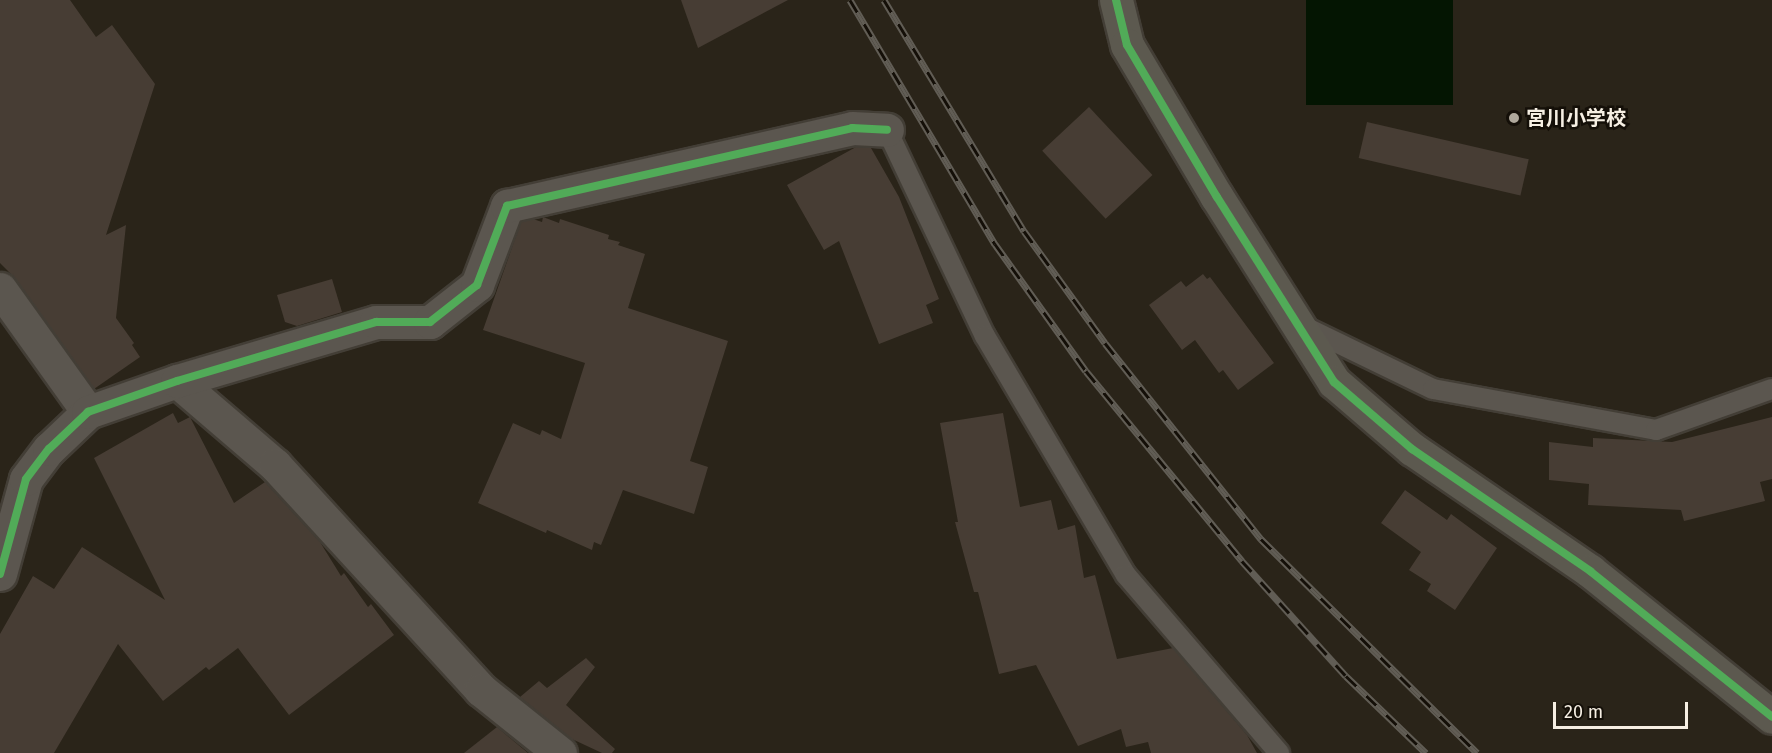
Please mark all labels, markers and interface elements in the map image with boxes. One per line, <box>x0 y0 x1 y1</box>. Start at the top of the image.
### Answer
place label: 宮川小学校 <box>1526 106 1626 130</box>
marker: 宮川小学校 <box>1507 111 1521 125</box>
scale bar <box>1556 690 1691 728</box>
text: 20 m <box>1564 701 1603 723</box>

